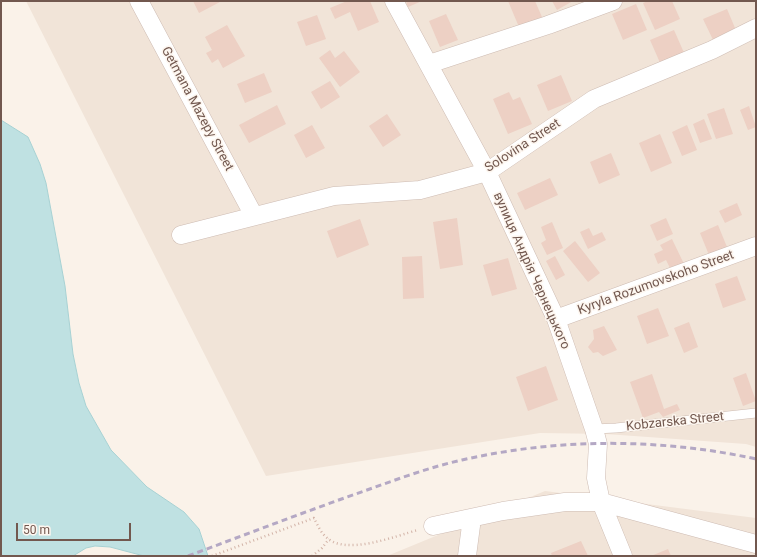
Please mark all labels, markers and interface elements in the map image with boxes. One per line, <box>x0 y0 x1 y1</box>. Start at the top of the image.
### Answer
street label: Getmana Mazepy Street <box>158 44 236 174</box>
street label: Solovina Street <box>482 116 564 176</box>
street label: вулиця Андрія Чернецького <box>489 190 573 352</box>
street label: Kyryla Rozumovskoho Street <box>576 247 736 319</box>
street label: Kobzarska Street <box>625 409 725 435</box>
scale bar <box>18 515 133 541</box>
text: 50 m <box>23 523 50 537</box>

